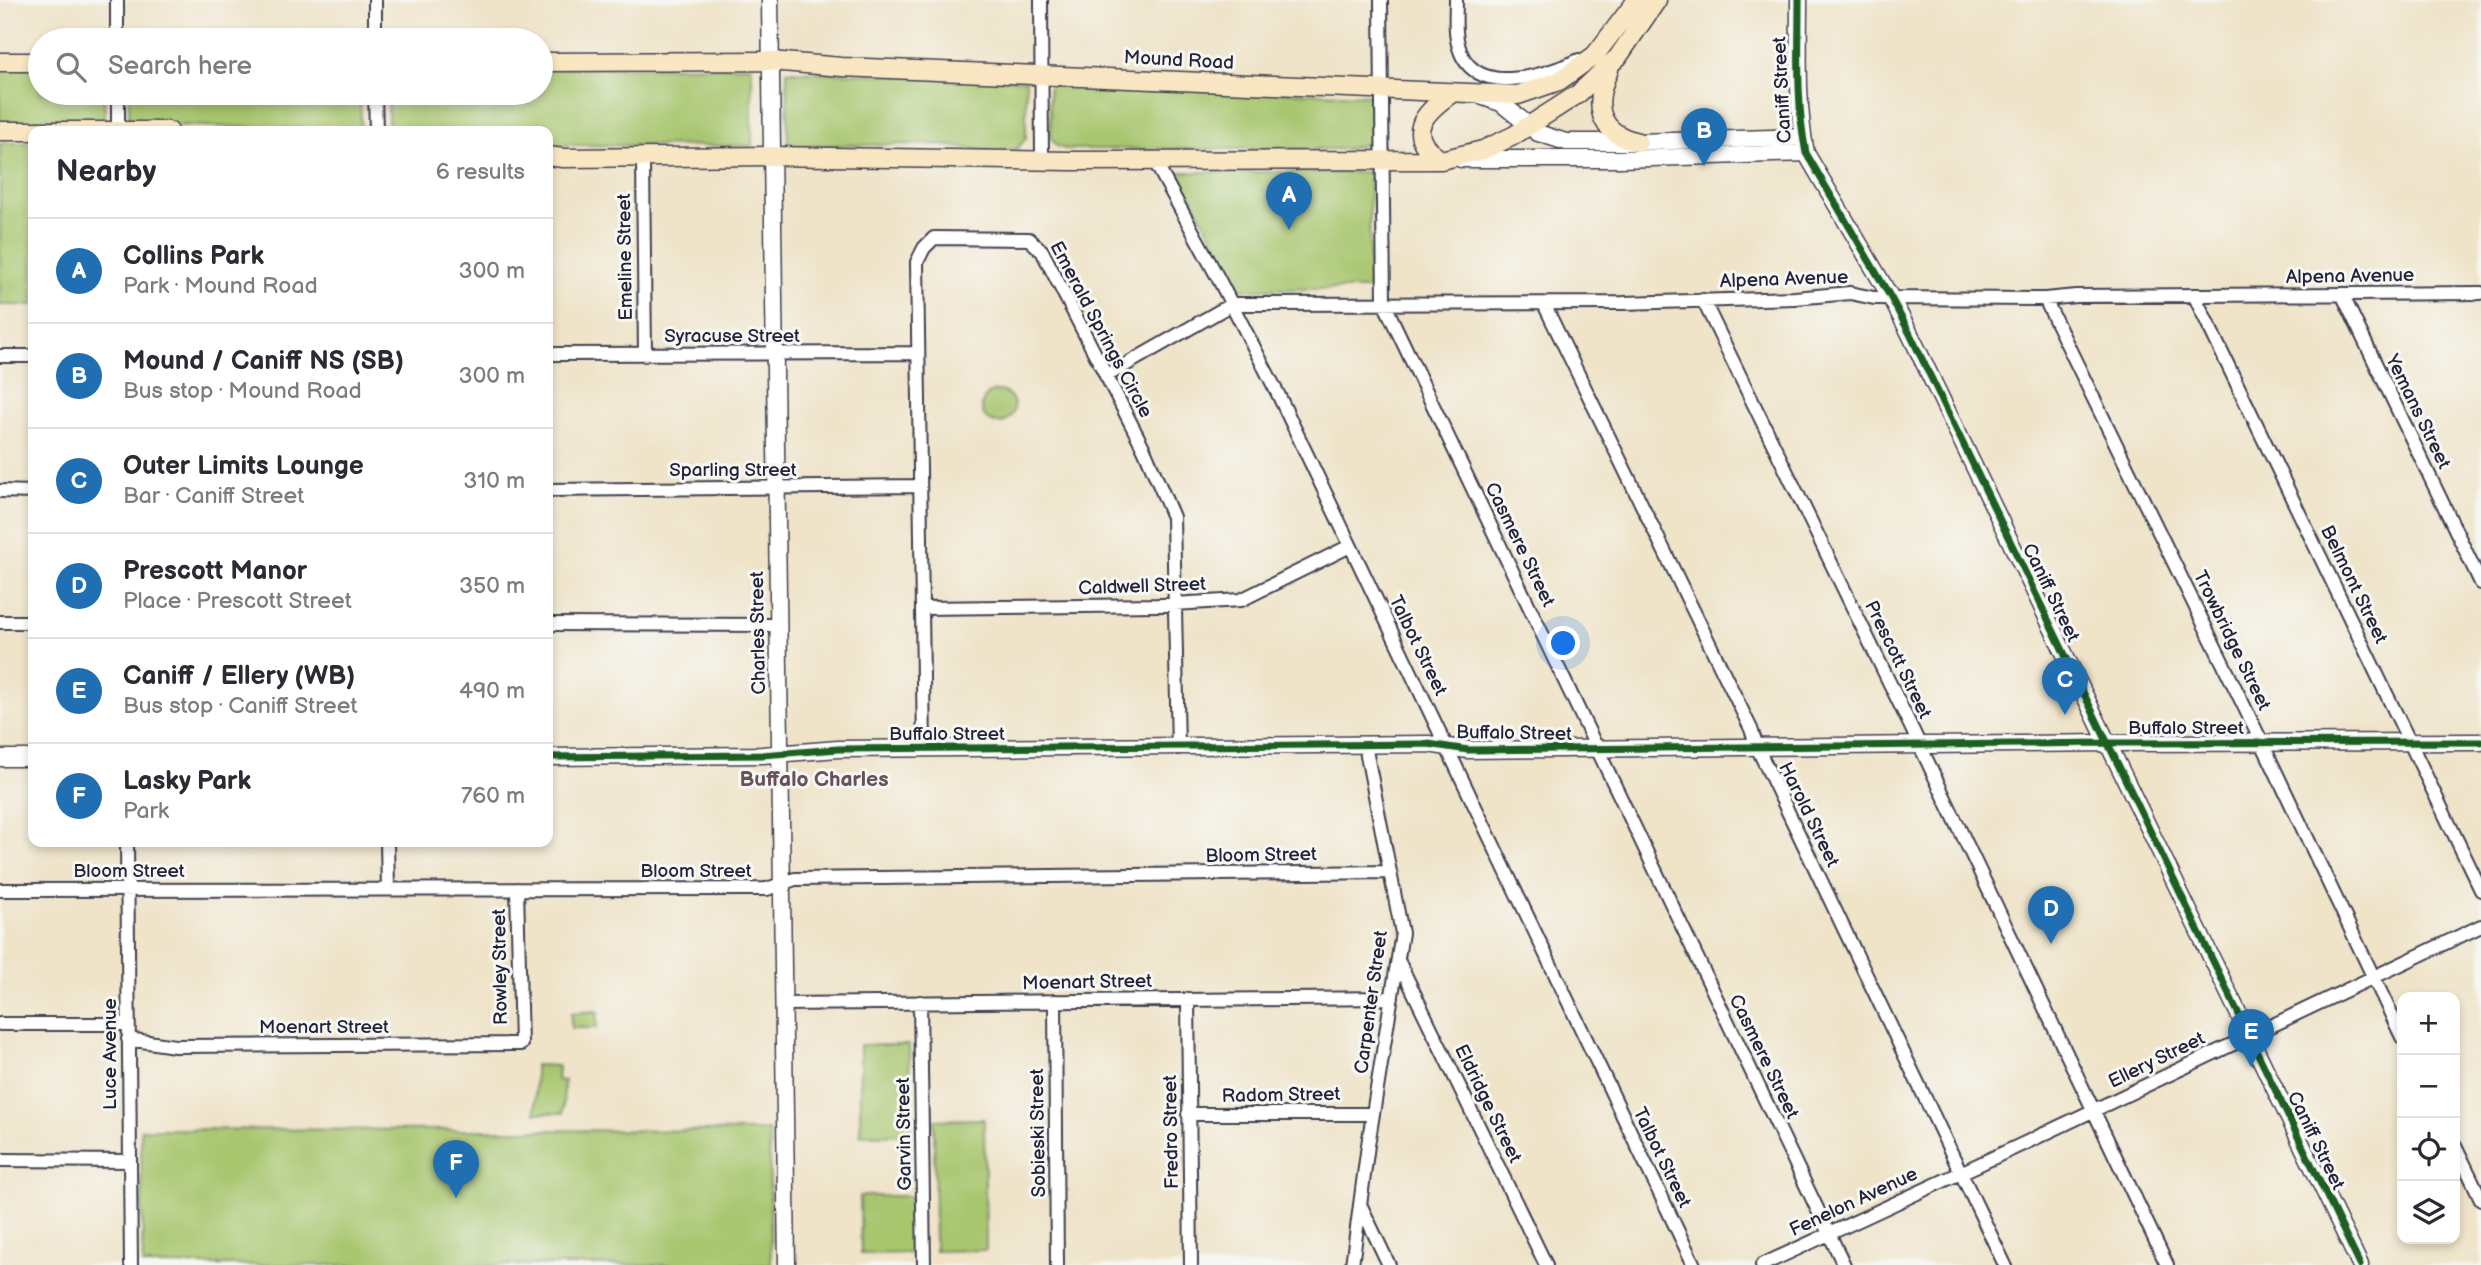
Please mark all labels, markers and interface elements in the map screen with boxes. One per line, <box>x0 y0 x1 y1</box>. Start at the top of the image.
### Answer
search box <box>28 28 553 105</box>
street label: Caniff Street <box>1768 36 1797 144</box>
street label: Mound Road <box>1123 46 1235 75</box>
icon: search <box>52 48 90 86</box>
text: Search here <box>108 51 252 82</box>
pin: B <box>1681 108 1727 166</box>
text: Nearby <box>56 154 156 190</box>
text: 6 results <box>436 158 525 186</box>
pin: A <box>1266 172 1312 230</box>
street label: Emeline Street <box>613 193 638 321</box>
street label: Emerald Springs Circle <box>1044 238 1157 422</box>
text: Collins Park <box>123 241 264 272</box>
text: A <box>72 257 86 285</box>
text: 300 m <box>459 257 525 285</box>
street label: Alpena Avenue <box>2286 264 2414 289</box>
street label: Alpena Avenue <box>1719 266 1849 293</box>
text: Park · Mound Road <box>123 272 318 300</box>
street label: Syracuse Street <box>664 325 800 348</box>
text: Mound / Caniff NS (SB) <box>123 346 404 377</box>
street label: Yemans Street <box>2380 350 2455 473</box>
text: B <box>71 362 87 390</box>
text: 300 m <box>459 362 525 390</box>
text: Bus stop · Mound Road <box>123 377 362 405</box>
text: Outer Limits Lounge <box>123 451 364 482</box>
street label: Sparling Street <box>669 459 797 482</box>
text: C <box>71 467 87 495</box>
text: 310 m <box>463 467 525 495</box>
street label: Casmere Street <box>1480 479 1560 611</box>
text: Bar · Caniff Street <box>123 482 304 510</box>
street label: Belmont Street <box>2315 522 2392 648</box>
street label: Caniff Street <box>2017 540 2084 646</box>
text: Prescott Manor <box>123 556 307 587</box>
street label: Trowbridge Street <box>2188 567 2275 714</box>
street label: Charles Street <box>746 571 771 695</box>
text: D <box>71 572 87 600</box>
text: 350 m <box>459 572 525 600</box>
street label: Caldwell Street <box>1078 573 1206 600</box>
text: Place · Prescott Street <box>123 587 352 615</box>
street label: Talbot Street <box>1384 592 1452 700</box>
street label: Prescott Street <box>1859 597 1936 723</box>
your location <box>1546 626 1580 660</box>
pin: C <box>2042 657 2088 715</box>
text: Caniff / Ellery (WB) <box>123 661 355 692</box>
text: E <box>72 677 86 705</box>
text: 490 m <box>459 677 525 705</box>
text: Bus stop · Caniff Street <box>123 692 357 720</box>
street label: Buffalo Street <box>2128 717 2244 740</box>
street label: Buffalo Street <box>1456 721 1572 746</box>
street label: Buffalo Street <box>889 723 1005 746</box>
street label: Harold Street <box>1773 758 1844 871</box>
text: Lasky Park <box>123 766 251 797</box>
district label: Buffalo Charles <box>739 767 889 792</box>
text: F <box>72 782 86 810</box>
text: 760 m <box>461 782 525 810</box>
text: Park <box>123 797 169 825</box>
street label: Bloom Street <box>1205 843 1317 868</box>
street label: Bloom Street <box>73 860 185 883</box>
street label: Bloom Street <box>640 860 752 883</box>
pin: D <box>2028 886 2074 944</box>
street label: Rowley Street <box>488 908 513 1025</box>
street label: Carpenter Street <box>1350 929 1393 1075</box>
street label: Moenart Street <box>1022 970 1152 995</box>
street label: Casmere Street <box>1724 991 1804 1123</box>
map controls <box>2397 992 2460 1244</box>
button: + <box>2397 992 2460 1055</box>
street label: Luce Avenue <box>99 998 122 1110</box>
pin: E <box>2228 1009 2274 1067</box>
street label: Moenart Street <box>259 1016 389 1039</box>
street label: Ellery Street <box>2105 1027 2209 1094</box>
street label: Eldridge Street <box>1449 1041 1526 1167</box>
button: − <box>2397 1055 2460 1118</box>
street label: Sobieski Street <box>1026 1068 1051 1198</box>
street label: Fredro Street <box>1159 1075 1184 1189</box>
street label: Garvin Street <box>892 1077 917 1191</box>
street label: Radom Street <box>1222 1083 1341 1108</box>
street label: Caniff Street <box>2282 1088 2349 1194</box>
street label: Talbot Street <box>1628 1104 1696 1212</box>
button: locate <box>2397 1118 2460 1181</box>
pin: F <box>433 1140 479 1198</box>
street label: Fenelon Avenue <box>1786 1163 1921 1242</box>
button: layers <box>2397 1181 2460 1244</box>

